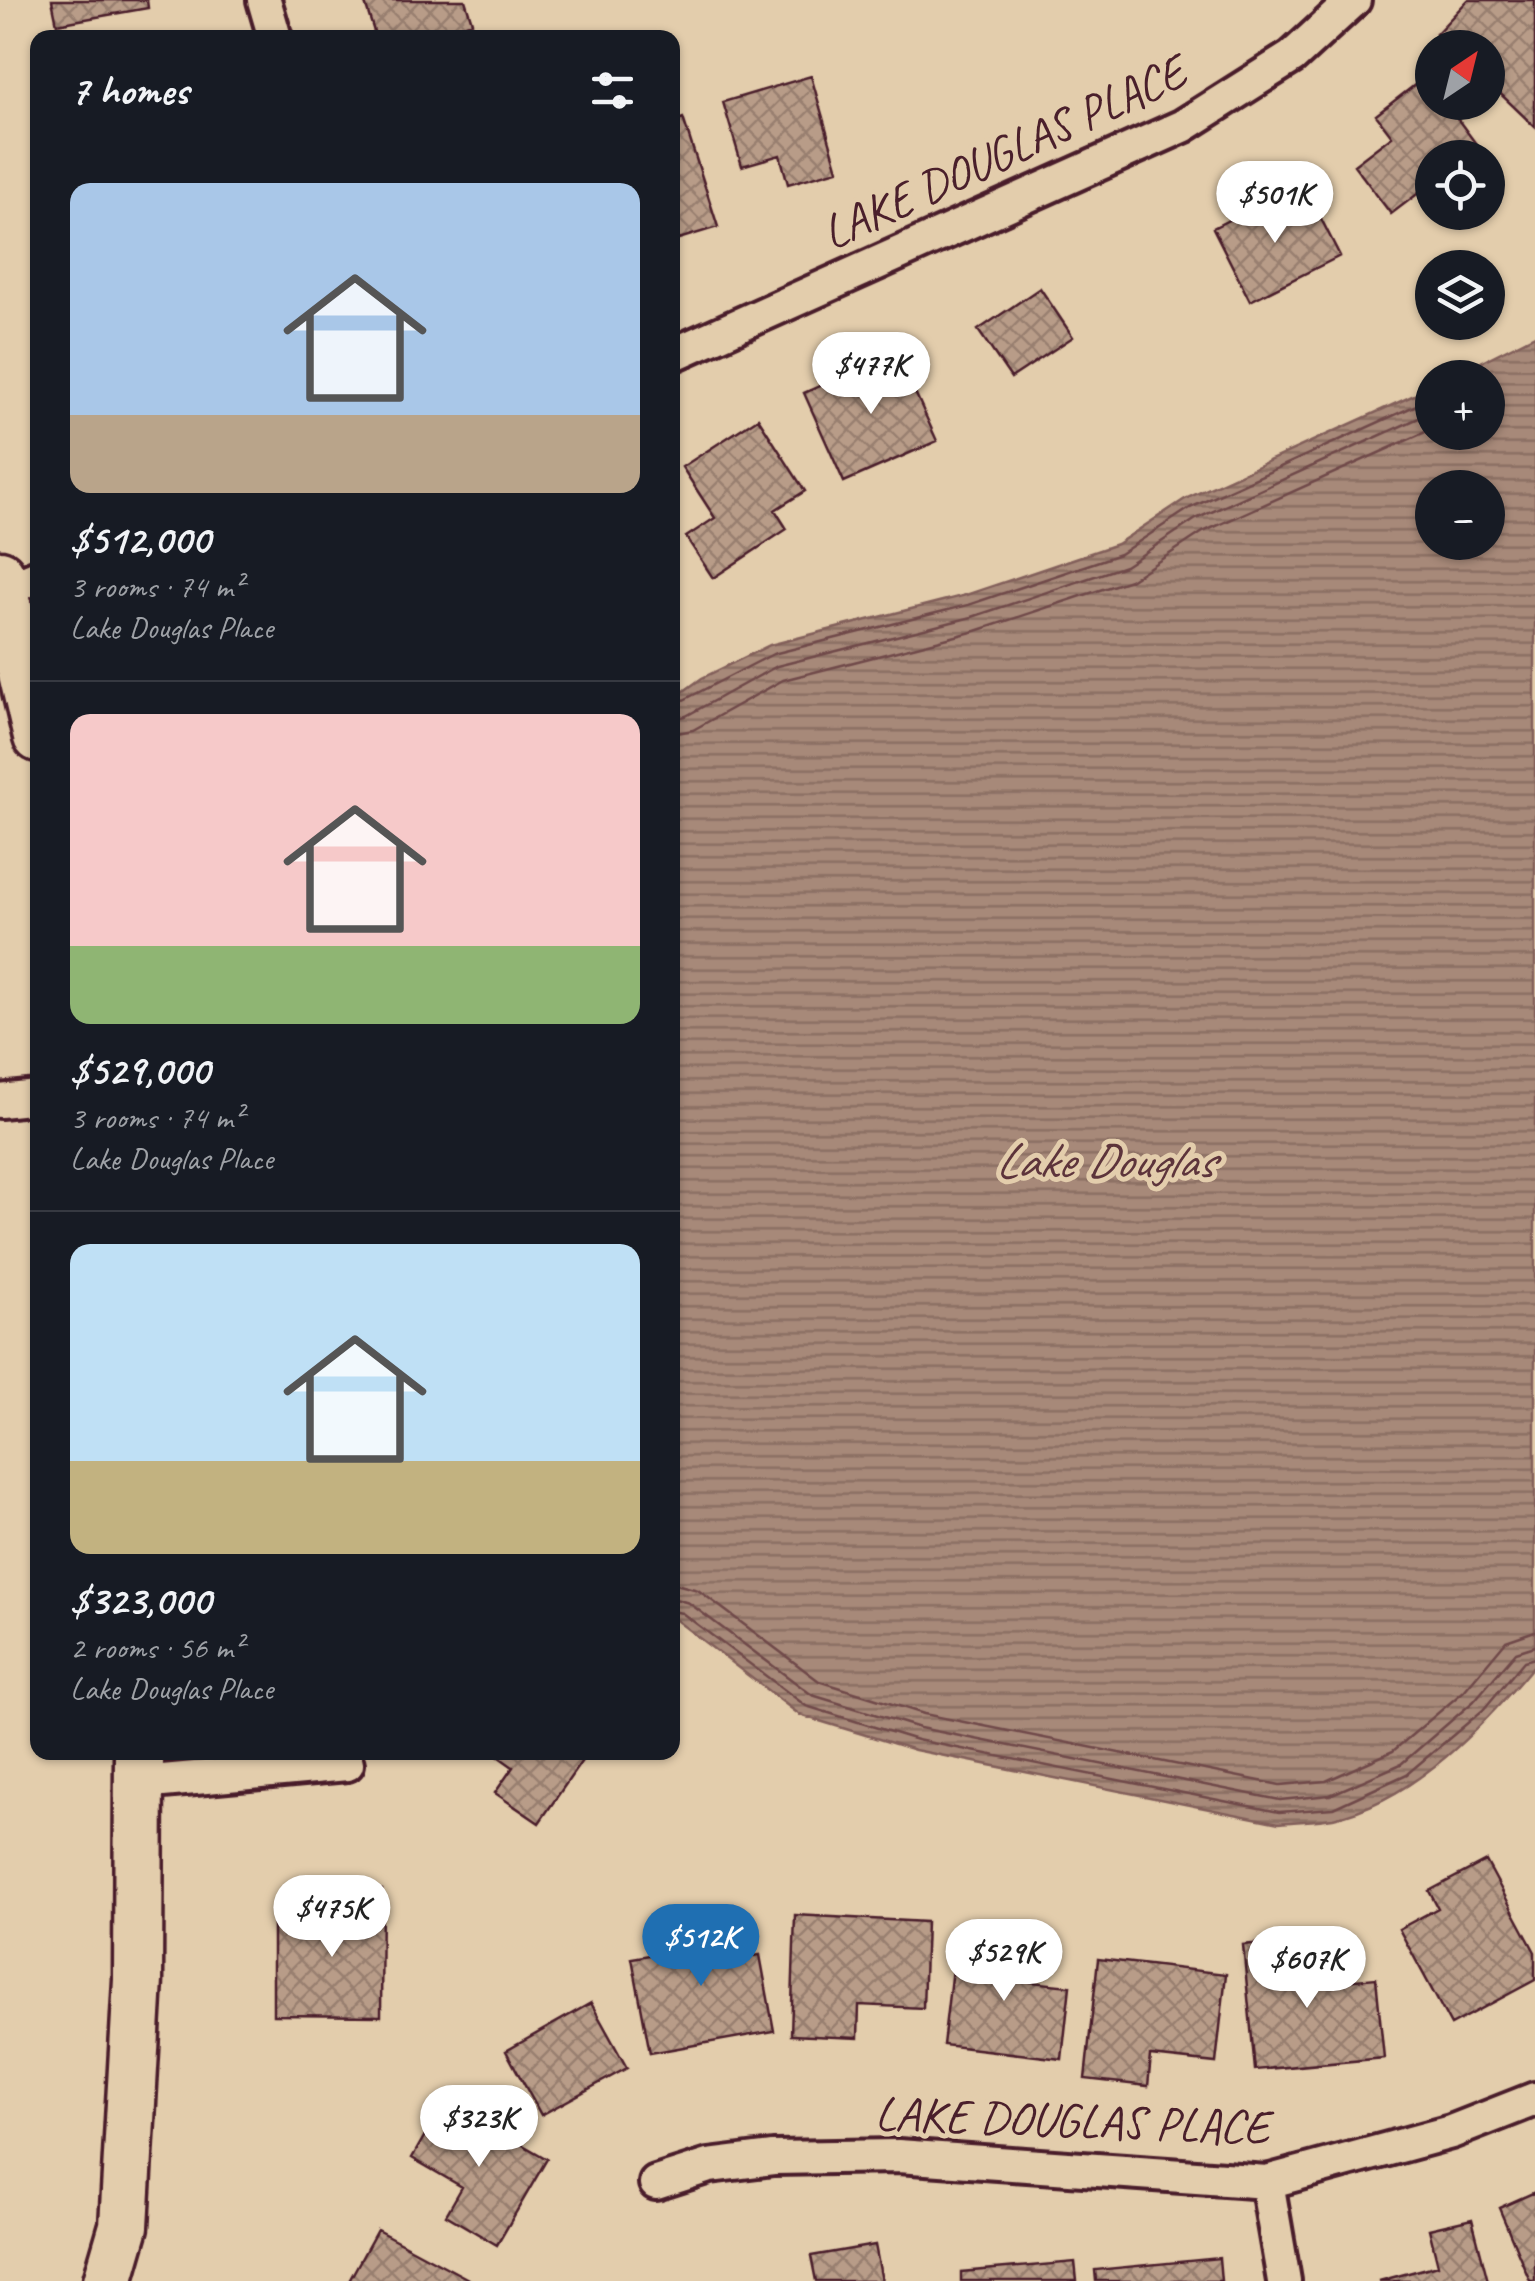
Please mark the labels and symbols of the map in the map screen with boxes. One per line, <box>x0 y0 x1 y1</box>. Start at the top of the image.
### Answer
north arrow <box>1415 30 1505 120</box>
street label: LAKE DOUGLAS PLACE <box>812 39 1200 262</box>
pin: $501K <box>1205 161 1345 246</box>
pin: $477K <box>801 332 941 417</box>
water label: Lake Douglas <box>995 1129 1222 1192</box>
pin: $475K <box>262 1875 402 1960</box>
pin: $512K <box>631 1904 771 1989</box>
pin: $529K <box>934 1919 1074 2004</box>
pin: $607K <box>1237 1926 1377 2011</box>
street label: LAKE DOUGLAS PLACE <box>874 2083 1276 2157</box>
pin: $323K <box>409 2085 549 2170</box>

